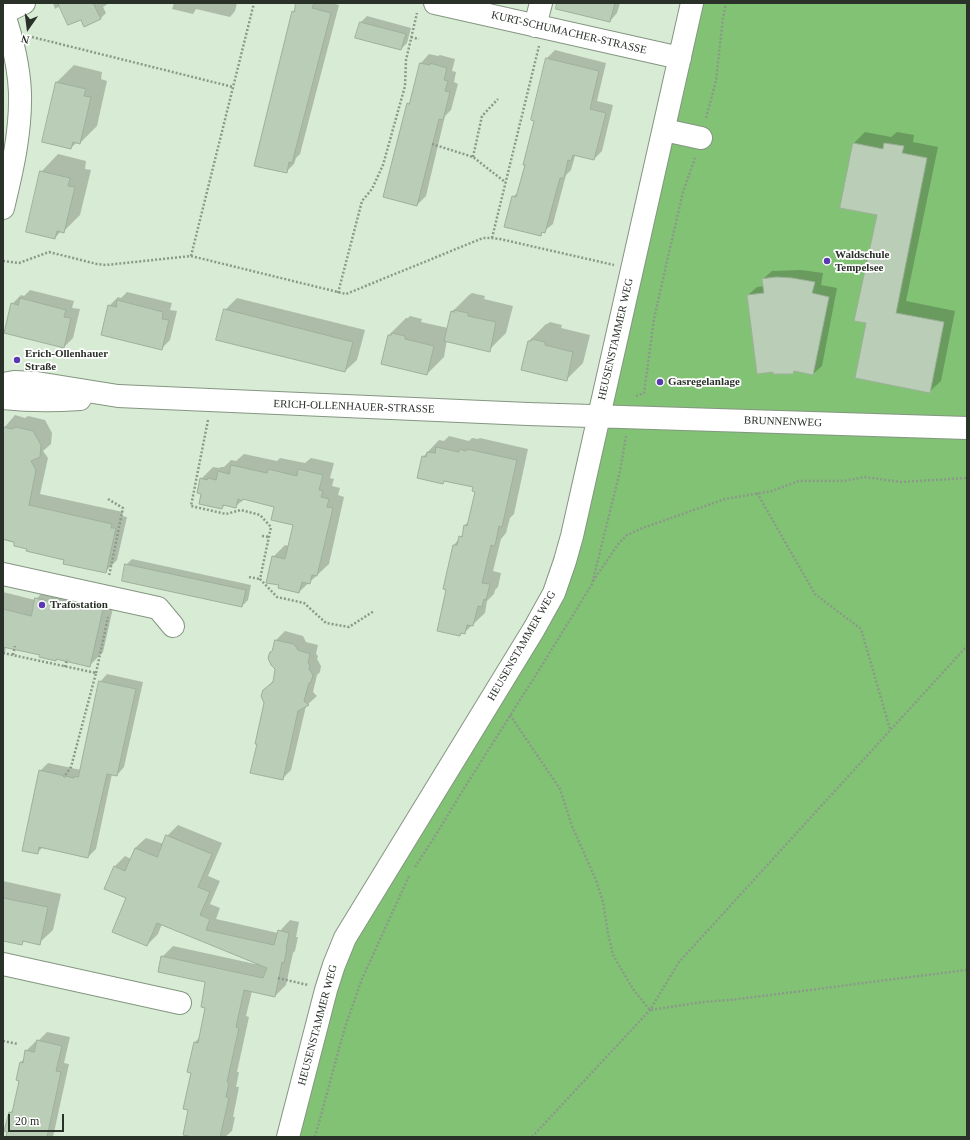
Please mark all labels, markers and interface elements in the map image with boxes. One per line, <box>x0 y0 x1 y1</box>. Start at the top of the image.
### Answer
north arrow <box>8 8 48 48</box>
street label: KURT-SCHUMACHER-STRASSE <box>490 9 648 57</box>
text: N <box>20 33 30 46</box>
place label: Waldschule Tempelsee <box>835 248 889 274</box>
marker: Waldschule Tempelsee <box>822 256 832 266</box>
street label: HEUSENSTAMMER WEG <box>596 277 636 401</box>
place label: Erich-Ollenhauer Straße <box>25 347 108 373</box>
marker: Erich-Ollenhauer Straße <box>12 355 22 365</box>
place label: Gasregelanlage <box>668 375 740 389</box>
marker: Gasregelanlage <box>655 377 665 387</box>
street label: ERICH-OLLENHAUER-STRASSE <box>273 398 435 416</box>
street label: BRUNNENWEG <box>744 414 822 430</box>
street label: HEUSENSTAMMER WEG <box>485 589 559 703</box>
place label: Trafostation <box>50 598 108 612</box>
marker: Trafostation <box>37 600 47 610</box>
street label: HEUSENSTAMMER WEG <box>295 963 341 1087</box>
scale bar <box>10 1106 66 1132</box>
text: 20 m <box>15 1114 39 1128</box>

